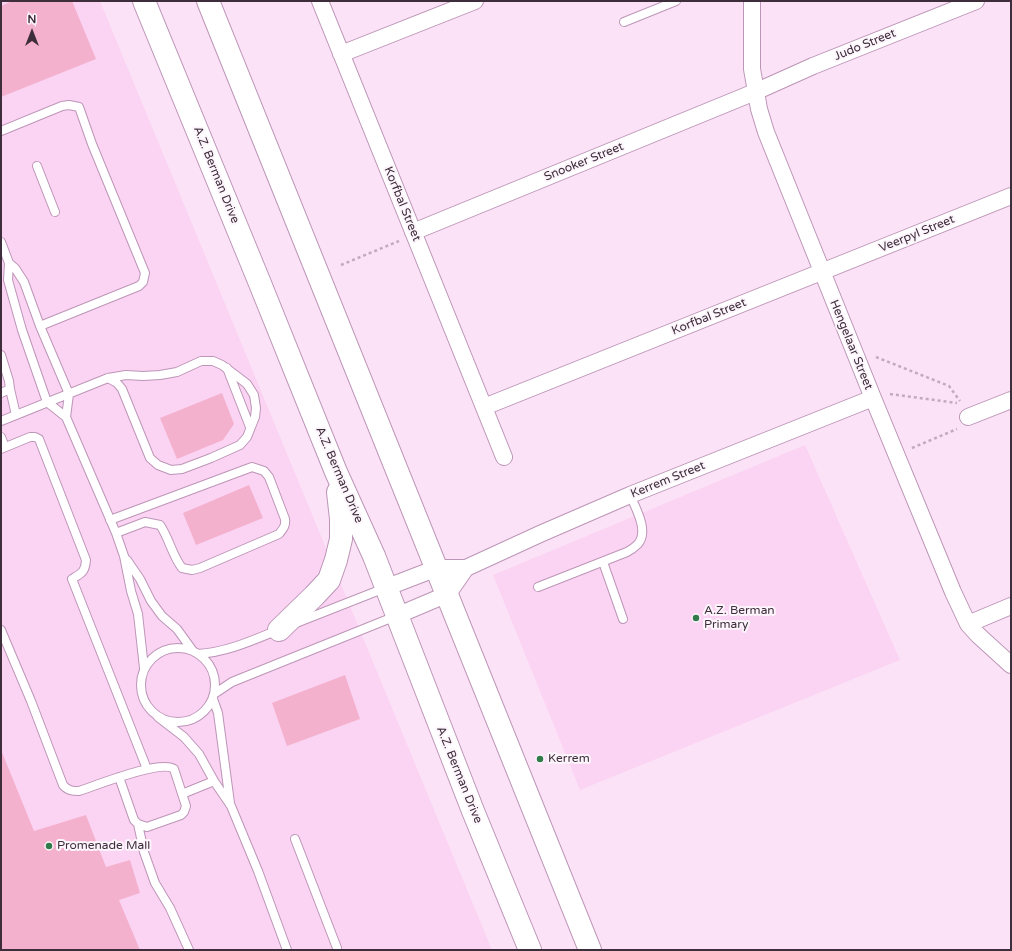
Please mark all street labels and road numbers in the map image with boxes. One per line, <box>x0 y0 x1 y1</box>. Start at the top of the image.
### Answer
street label: Judo Street <box>832 26 898 64</box>
street label: A.Z. Berman Drive <box>190 124 242 226</box>
street label: Snooker Street <box>542 140 626 184</box>
street label: Korfbal Street <box>380 165 424 243</box>
street label: Veerpyl Street <box>877 212 957 256</box>
street label: Korfbal Street <box>670 295 748 339</box>
street label: Hengelaar Street <box>826 298 876 392</box>
street label: A.Z. Berman Drive <box>312 425 366 525</box>
street label: Kerrem Street <box>629 459 707 501</box>
street label: A.Z. Berman Drive <box>433 724 485 826</box>

